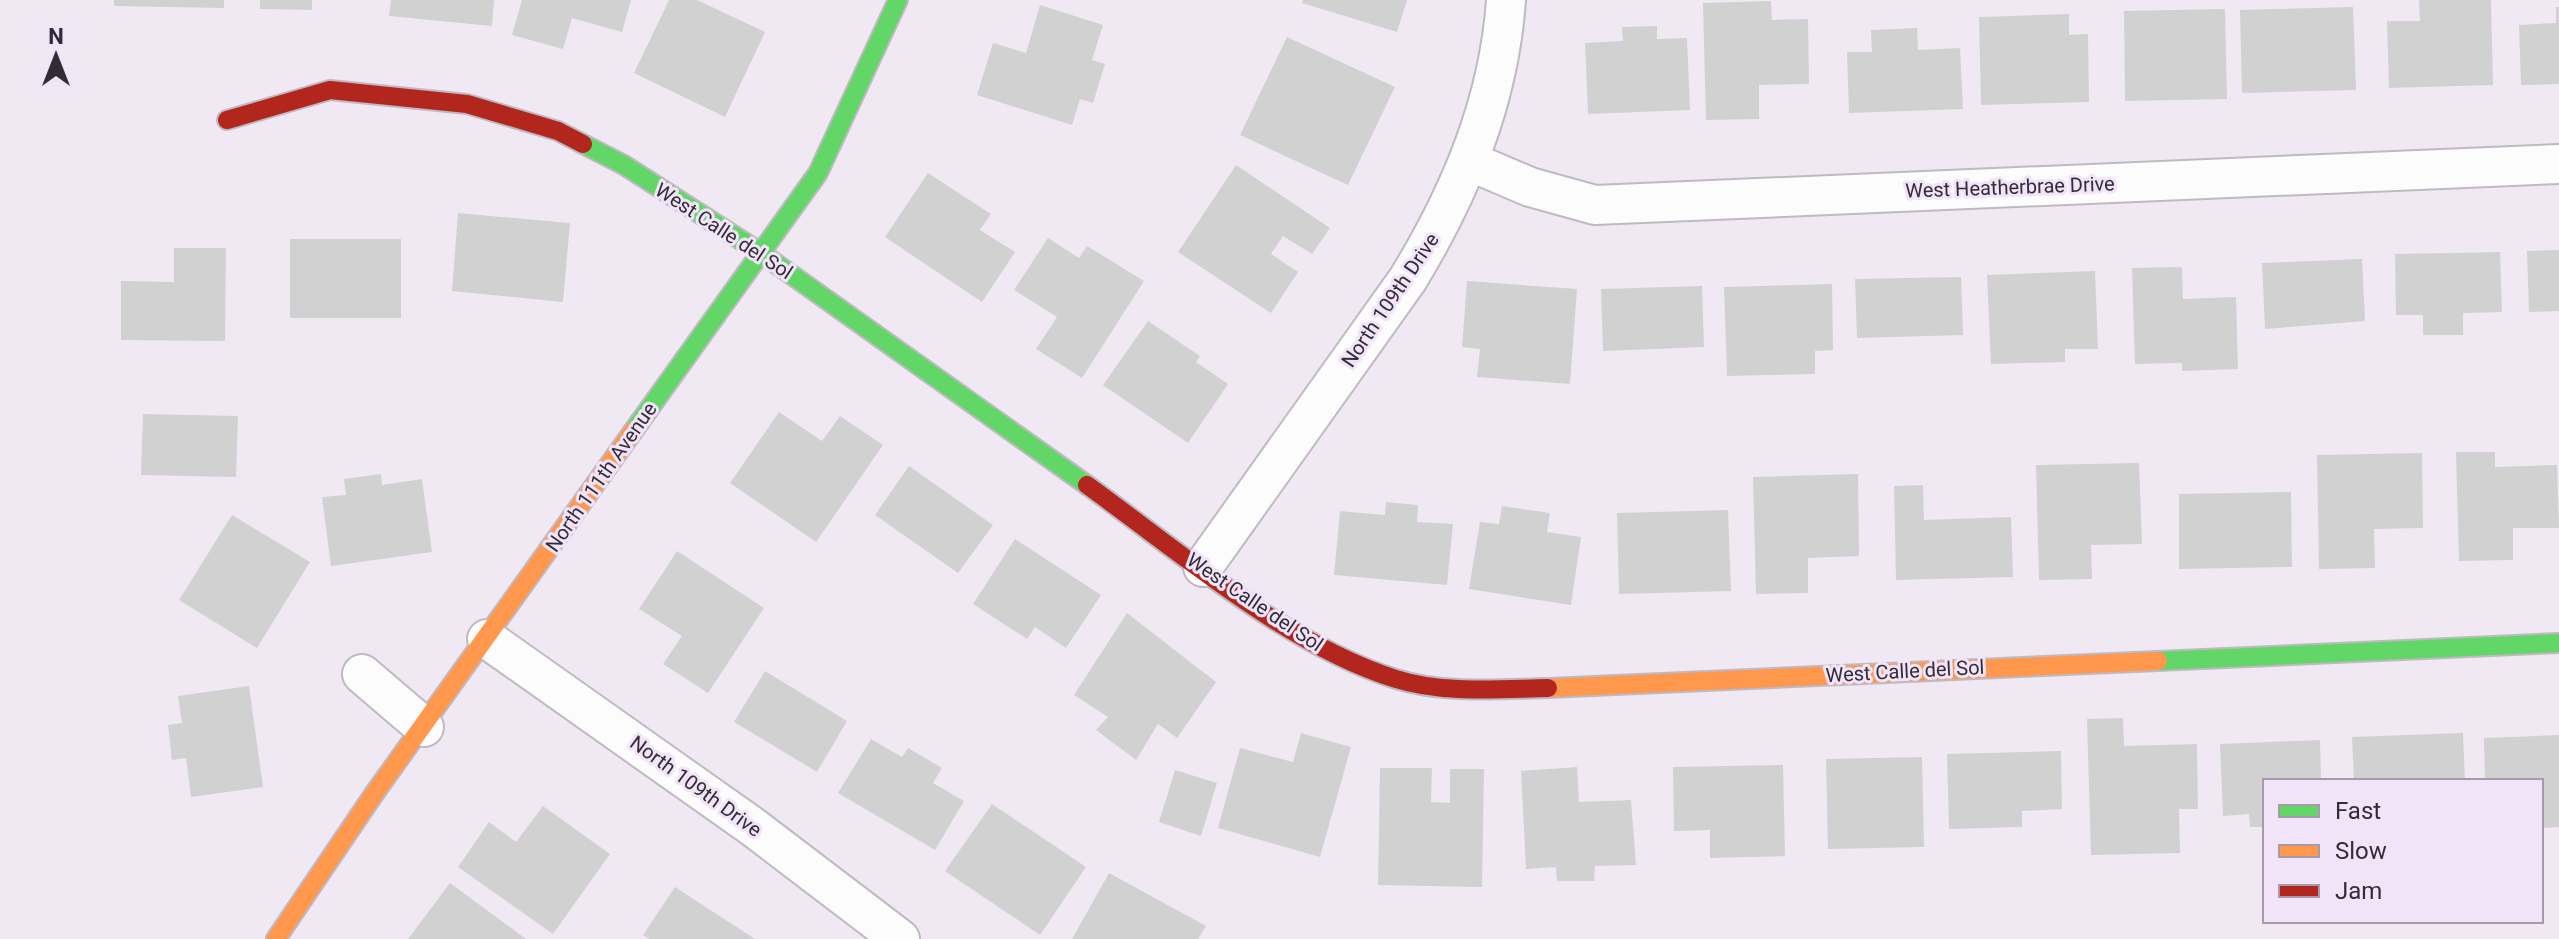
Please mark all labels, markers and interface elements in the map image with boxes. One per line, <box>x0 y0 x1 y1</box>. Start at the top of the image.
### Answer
north arrow <box>16 16 96 96</box>
text: N <box>48 24 64 49</box>
street label: West Heatherbrae Drive <box>1905 171 2115 203</box>
street label: West Calle del Sol <box>651 178 797 284</box>
street label: North 109th Drive <box>1336 228 1444 372</box>
street label: North 111th Avenue <box>540 398 662 556</box>
street label: West Calle del Sol <box>1182 548 1328 656</box>
street label: West Calle del Sol <box>1825 655 1985 687</box>
street label: North 109th Drive <box>626 730 766 842</box>
legend <box>2263 779 2543 923</box>
text: Fast <box>2335 797 2381 825</box>
text: Slow <box>2335 837 2387 865</box>
text: Jam <box>2335 877 2382 905</box>

